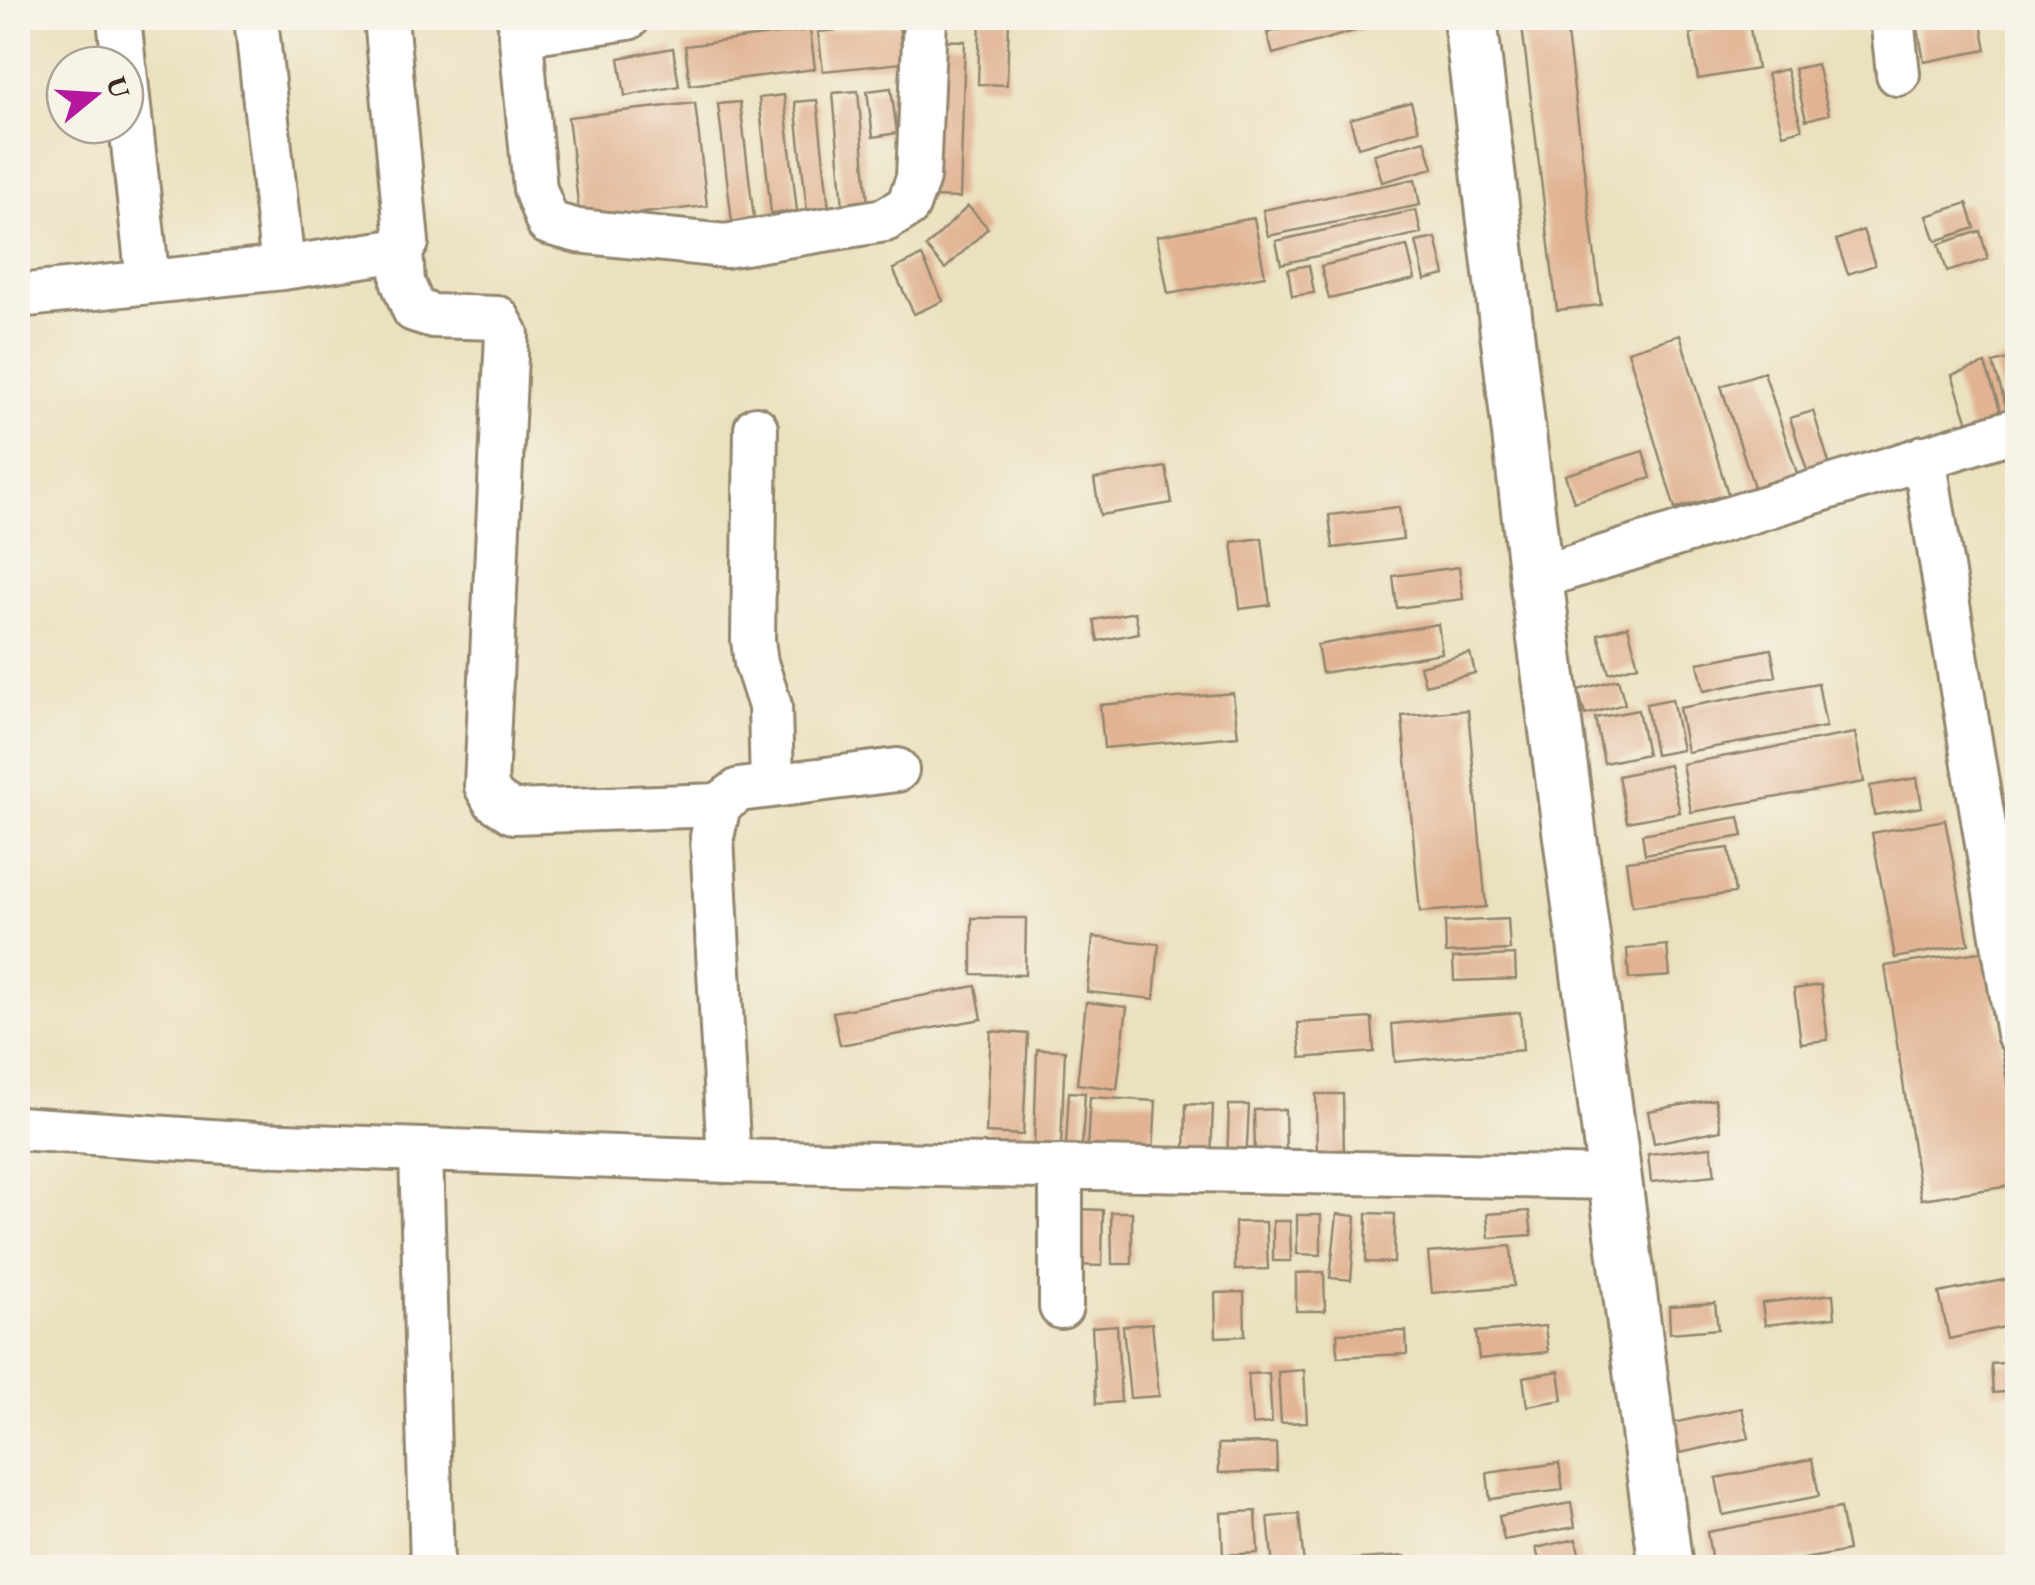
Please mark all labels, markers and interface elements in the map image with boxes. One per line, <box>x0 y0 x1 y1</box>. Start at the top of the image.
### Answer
north arrow <box>45 45 145 145</box>
text: U <box>98 72 139 103</box>

